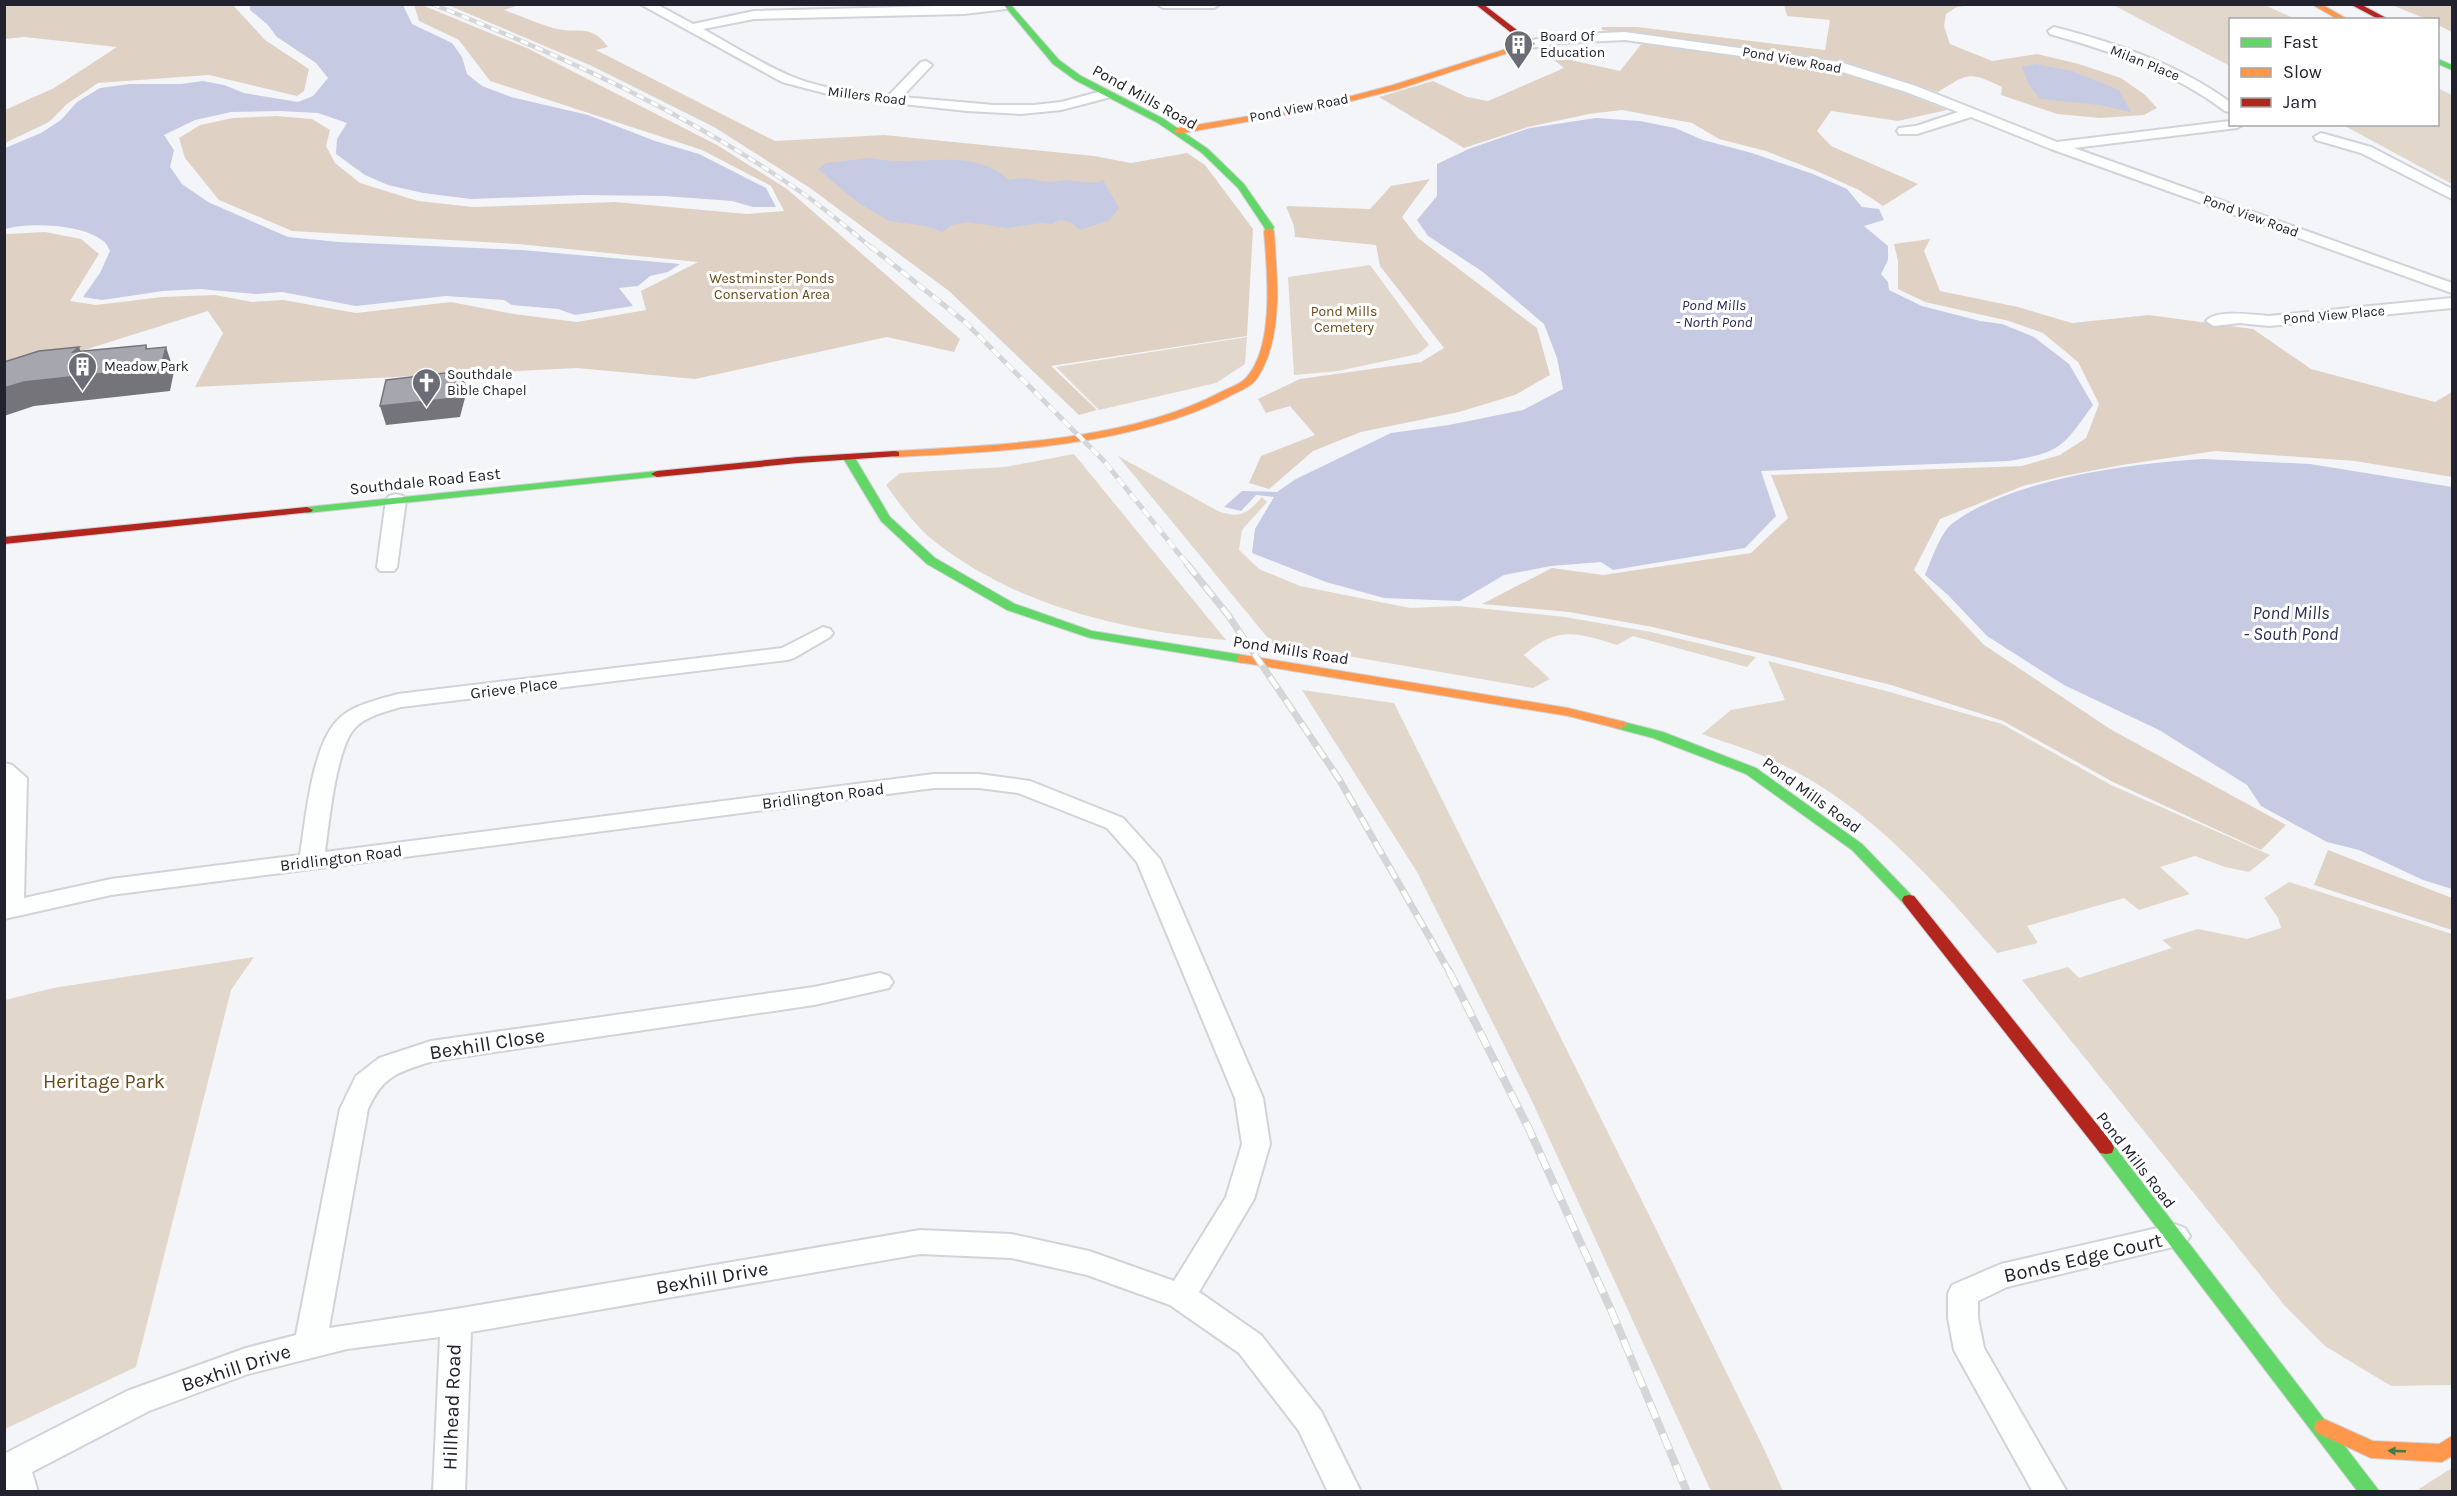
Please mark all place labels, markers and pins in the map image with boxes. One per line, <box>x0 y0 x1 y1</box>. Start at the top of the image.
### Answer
building icon: Board Of Education <box>1503 28 1535 70</box>
place label: Board Of Education <box>1540 28 1605 61</box>
building icon: Meadow Park <box>67 350 99 392</box>
place label: Meadow Park <box>104 358 189 375</box>
church icon: Southdale Bible Chapel <box>410 366 442 408</box>
place label: Southdale Bible Chapel <box>447 366 527 399</box>

